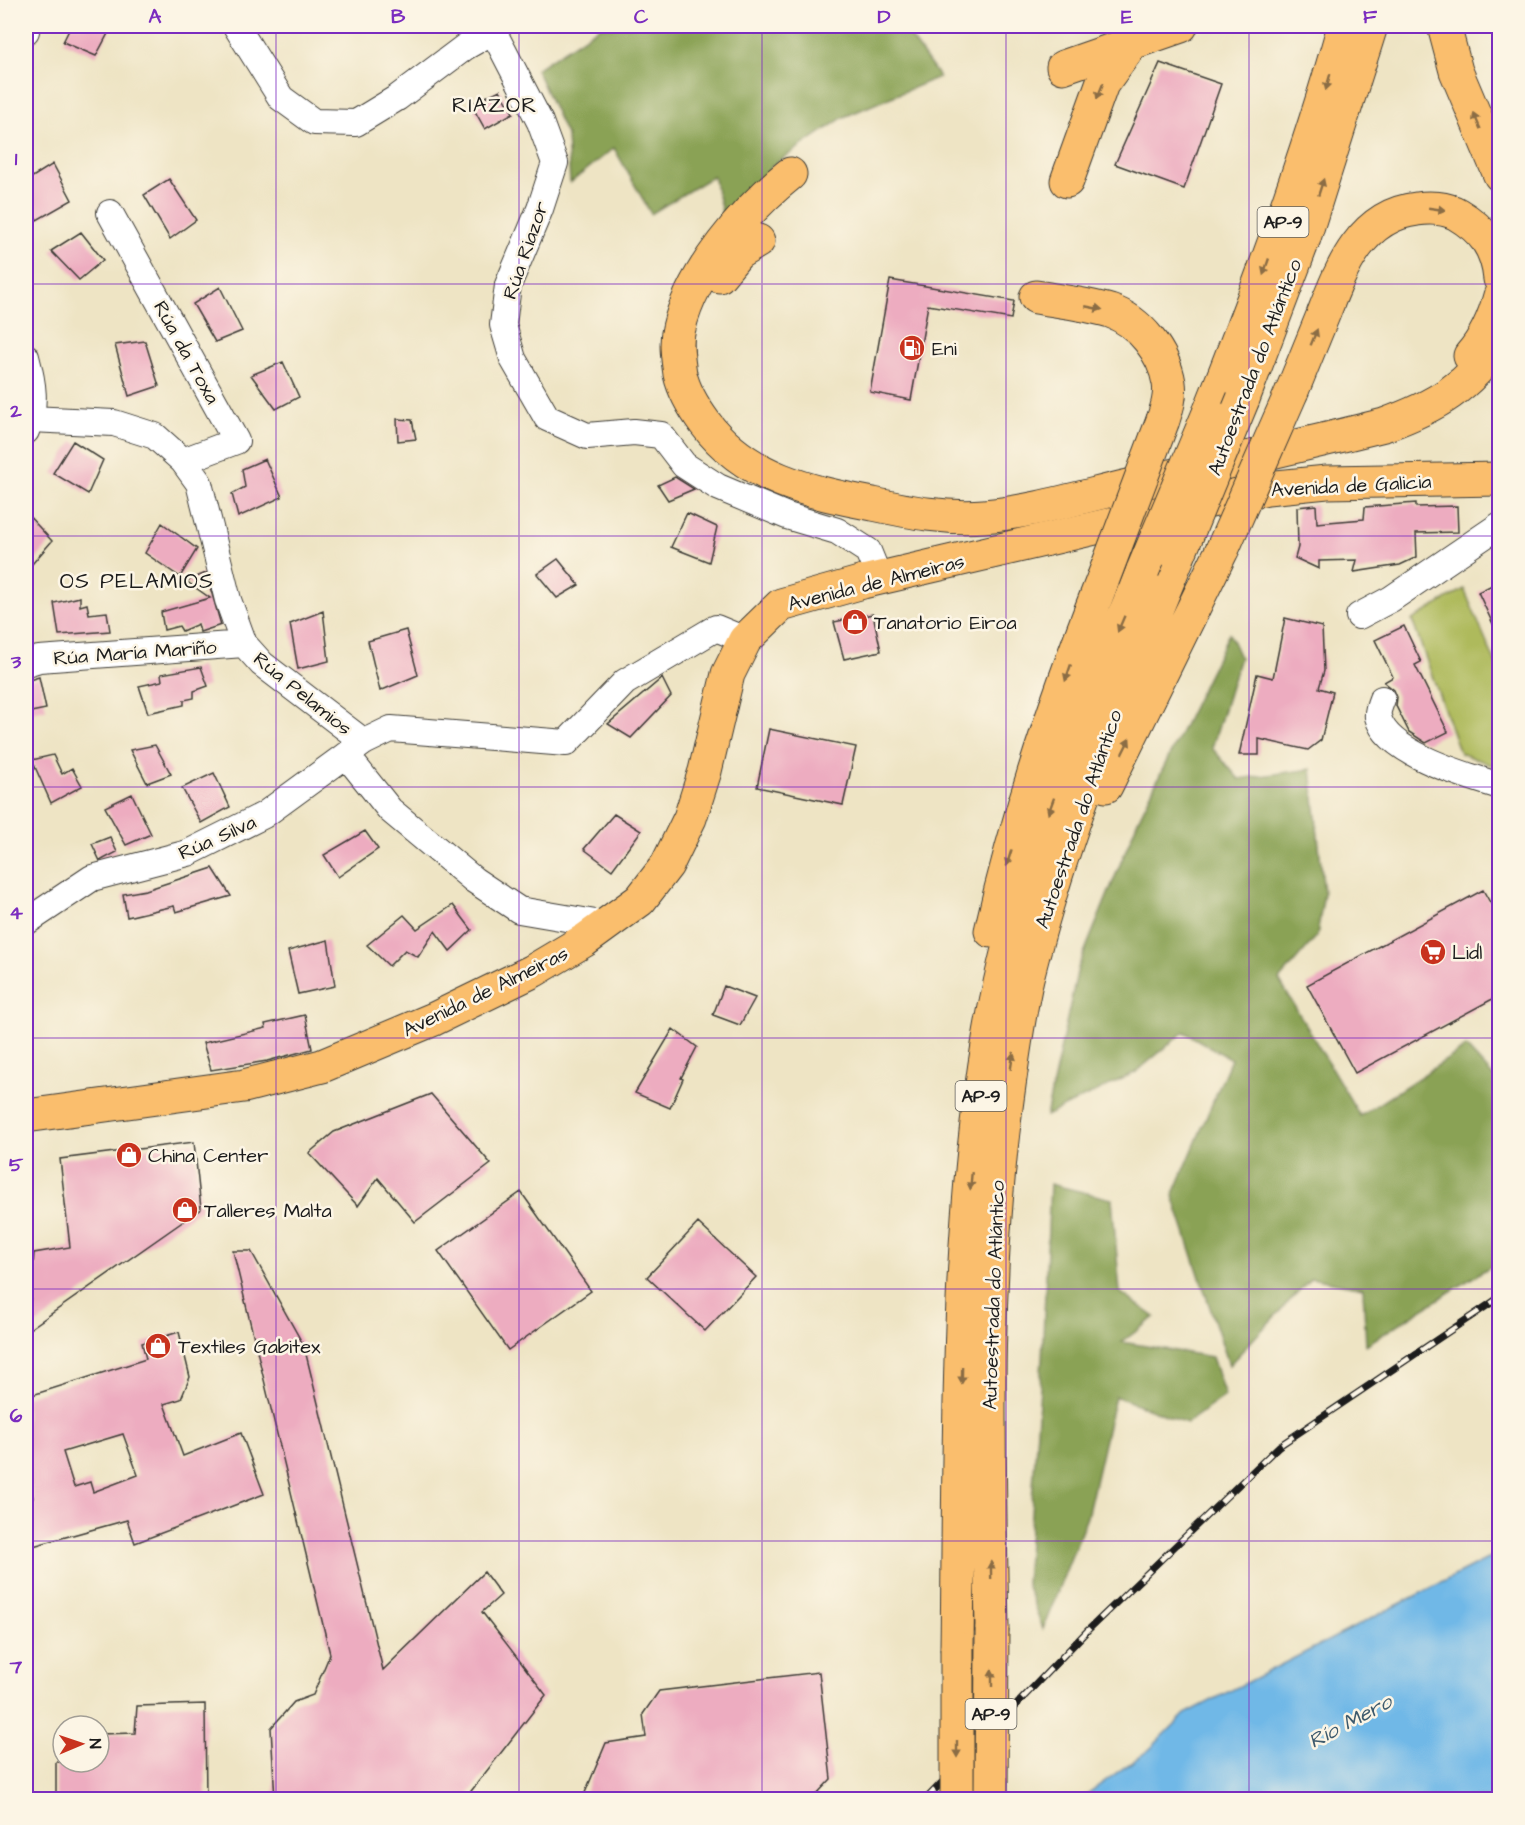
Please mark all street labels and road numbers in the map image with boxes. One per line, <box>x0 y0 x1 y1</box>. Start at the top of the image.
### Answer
street label: Rúa Riazor <box>496 197 556 303</box>
road number: AP-9 <box>1258 207 1308 237</box>
street label: Autoestrada do Atlántico <box>1201 255 1309 480</box>
street label: Rúa da Toxa <box>146 296 226 409</box>
street label: Avenida de Galicia <box>1270 468 1432 504</box>
street label: Avenida de Almeiras <box>785 547 968 618</box>
street label: Rúa María Mariño <box>52 633 218 673</box>
street label: Rúa Pelamios <box>247 645 358 742</box>
street label: Autoestrada do Atlántico <box>1028 706 1130 932</box>
street label: Rúa Silva <box>174 808 261 867</box>
street label: Avenida de Almeiras <box>398 940 573 1044</box>
road number: AP-9 <box>956 1081 1006 1111</box>
street label: Autoestrada do Atlántico <box>976 1180 1012 1410</box>
road number: AP-9 <box>966 1699 1016 1729</box>

